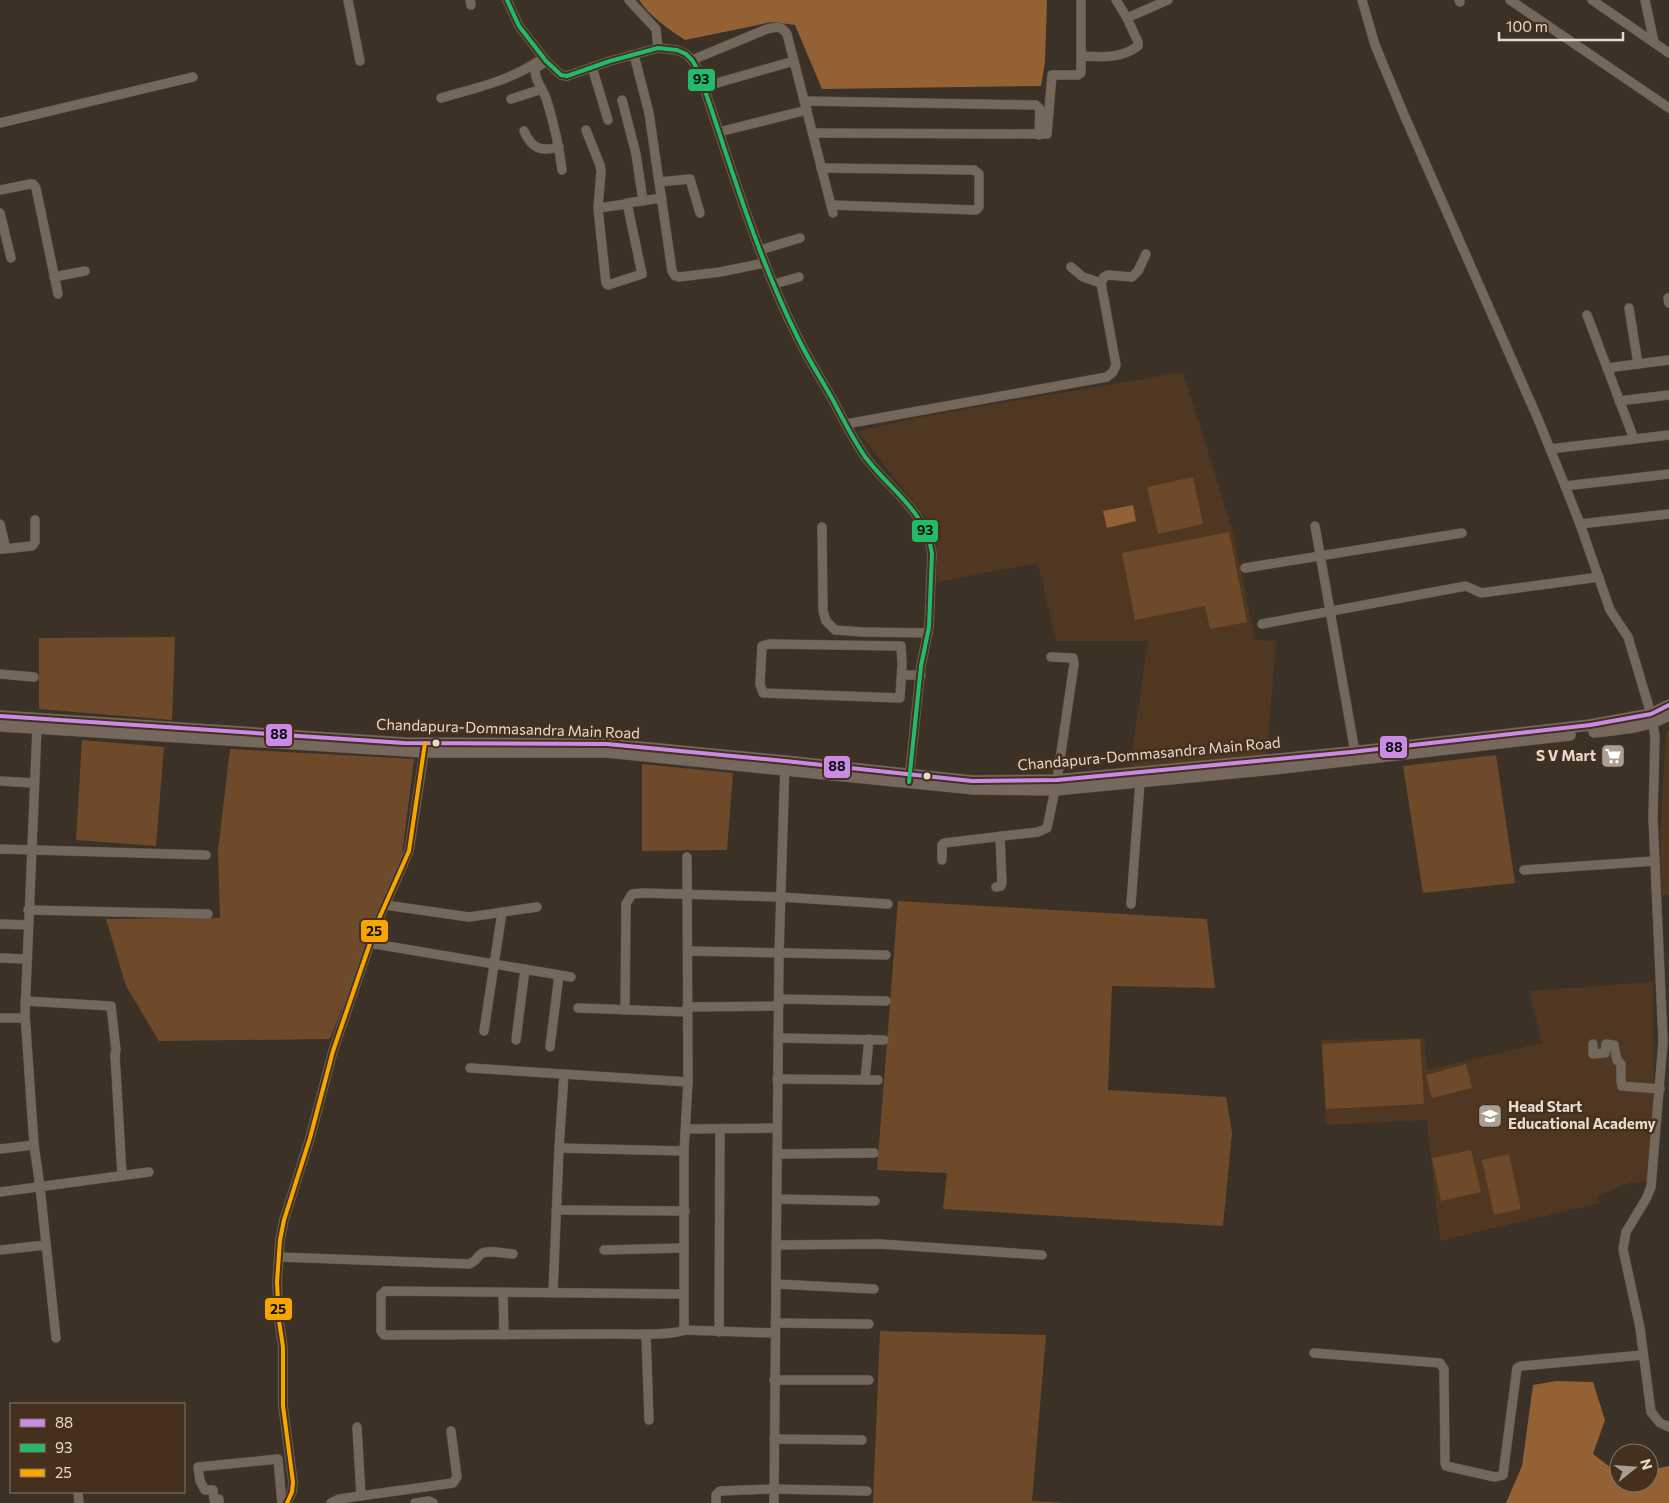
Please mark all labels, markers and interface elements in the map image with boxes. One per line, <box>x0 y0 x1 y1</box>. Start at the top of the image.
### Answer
scale bar <box>1499 10 1623 42</box>
text: 100 m <box>1506 17 1548 35</box>
line badge: 93 <box>687 68 716 92</box>
text: 93 <box>693 70 709 87</box>
line badge: 93 <box>911 519 939 543</box>
text: 93 <box>917 521 933 538</box>
street label: Chandapura-Dommasandra Main Road <box>376 714 640 742</box>
line badge: 88 <box>265 723 293 747</box>
text: 88 <box>270 725 288 742</box>
street label: Chandapura-Dommasandra Main Road <box>1017 733 1281 773</box>
line badge: 88 <box>1379 735 1408 759</box>
unlabelled marker <box>431 738 441 748</box>
text: 88 <box>1385 738 1403 755</box>
supermarket icon: S V Mart <box>1600 743 1626 769</box>
place label: S V Mart <box>1536 746 1596 764</box>
line badge: 88 <box>823 755 851 779</box>
text: 88 <box>828 757 846 774</box>
unlabelled marker <box>922 771 932 781</box>
line badge: 25 <box>360 919 389 943</box>
text: 25 <box>366 922 382 939</box>
place label: Head Start Educational Academy <box>1508 1097 1657 1132</box>
school or university icon: Head Start Educational Academy <box>1477 1103 1503 1129</box>
line badge: 25 <box>264 1297 293 1321</box>
text: 25 <box>270 1300 286 1317</box>
legend <box>10 1403 185 1493</box>
text: 88 <box>55 1413 73 1431</box>
text: 93 <box>55 1438 73 1456</box>
north arrow <box>1609 1443 1659 1493</box>
text: N <box>1637 1457 1657 1472</box>
text: 25 <box>55 1463 72 1481</box>

